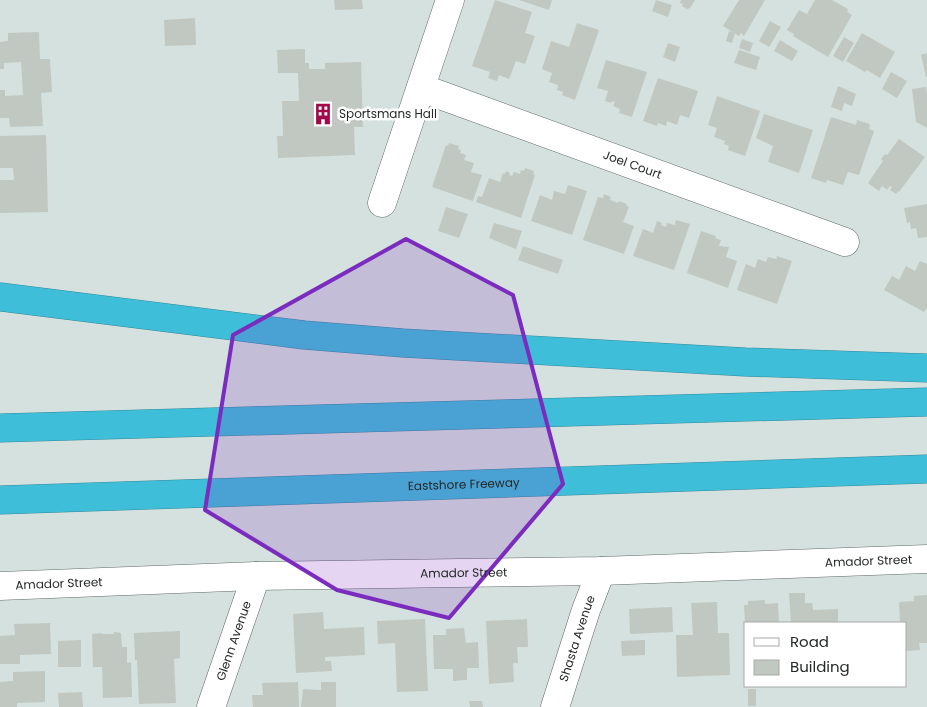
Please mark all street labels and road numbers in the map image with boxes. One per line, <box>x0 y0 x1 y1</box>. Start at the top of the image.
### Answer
street label: Joel Court <box>601 146 664 183</box>
street label: Eastshore Freeway <box>408 474 520 494</box>
street label: Amador Street <box>825 551 913 571</box>
street label: Amador Street <box>420 563 508 582</box>
street label: Amador Street <box>15 573 103 593</box>
street label: Shasta Avenue <box>555 593 599 684</box>
street label: Glenn Avenue <box>212 598 255 683</box>

